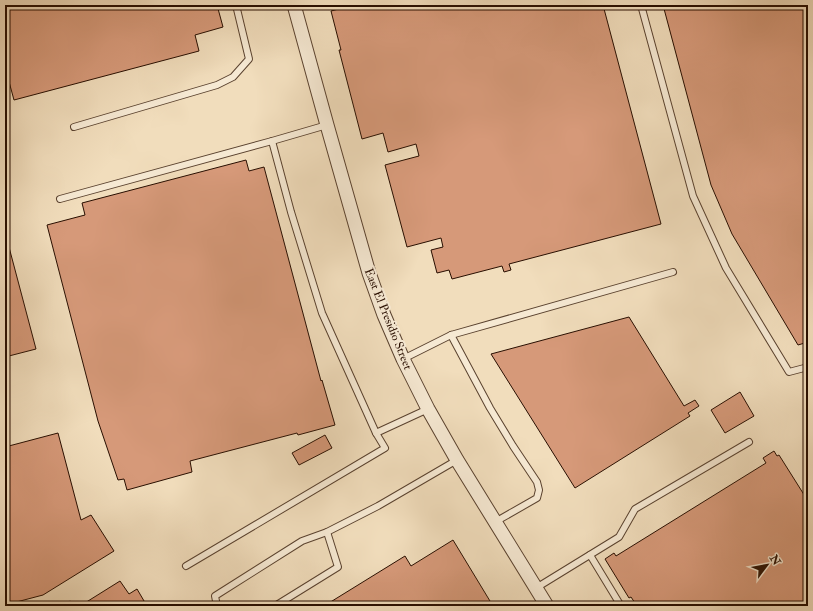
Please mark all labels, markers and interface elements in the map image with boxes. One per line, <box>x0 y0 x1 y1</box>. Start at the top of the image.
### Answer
street label: East El Presidio Street <box>361 266 415 372</box>
north arrow <box>747 545 787 585</box>
text: N <box>766 551 784 569</box>

